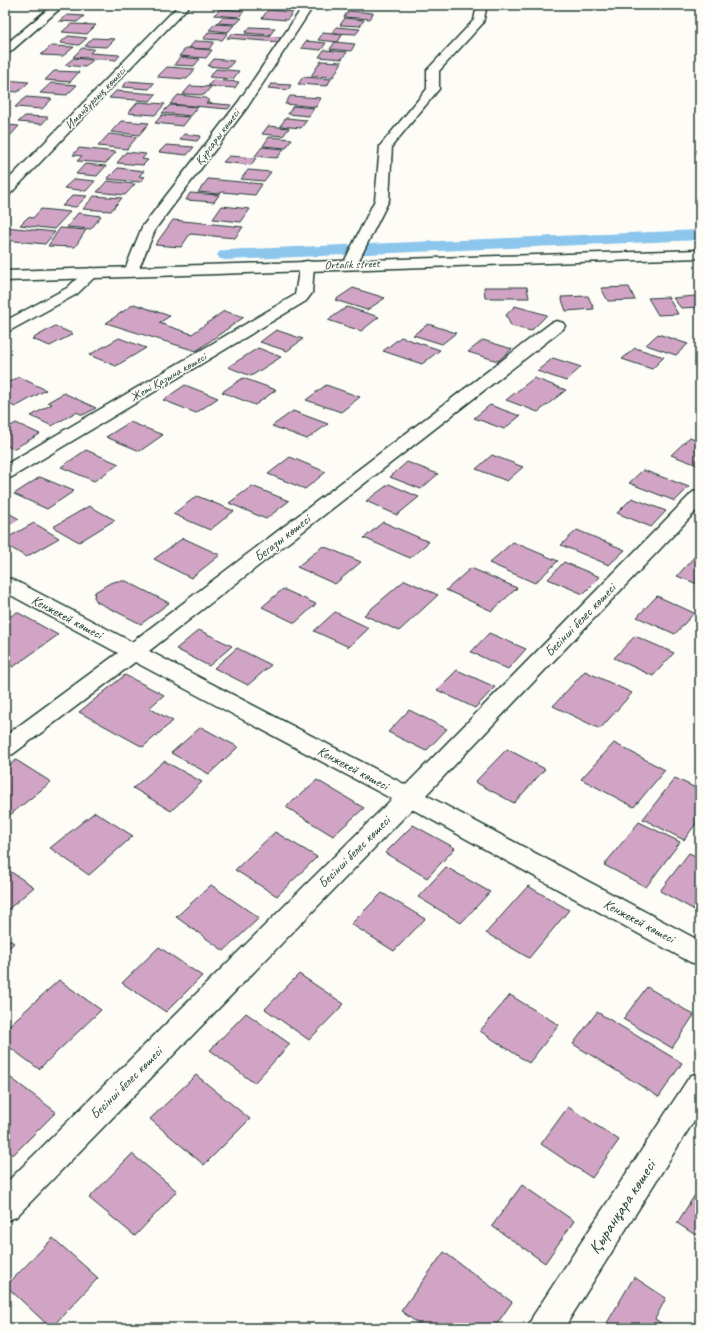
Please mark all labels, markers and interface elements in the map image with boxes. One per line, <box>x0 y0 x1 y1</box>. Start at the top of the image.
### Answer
street label: Иманбұрлық көшесі <box>61 62 130 133</box>
street label: Құрсары көшесі <box>191 104 244 168</box>
street label: Ortalik street <box>324 255 381 273</box>
street label: Жеті Қазына көшесі <box>127 348 210 405</box>
street label: Бегазы көшесі <box>250 509 315 565</box>
street label: Бесінші белес көшесі <box>541 578 621 660</box>
street label: Кенжекей көшесі <box>29 591 107 644</box>
street label: Кенжекей көшесі <box>315 742 393 795</box>
street label: Бесінші белес көшесі <box>314 811 395 892</box>
street label: Кенжекей көшесі <box>601 895 679 948</box>
street label: Бесінші белес көшесі <box>86 1042 167 1123</box>
street label: Қыранқара көшесі <box>584 1155 661 1258</box>

